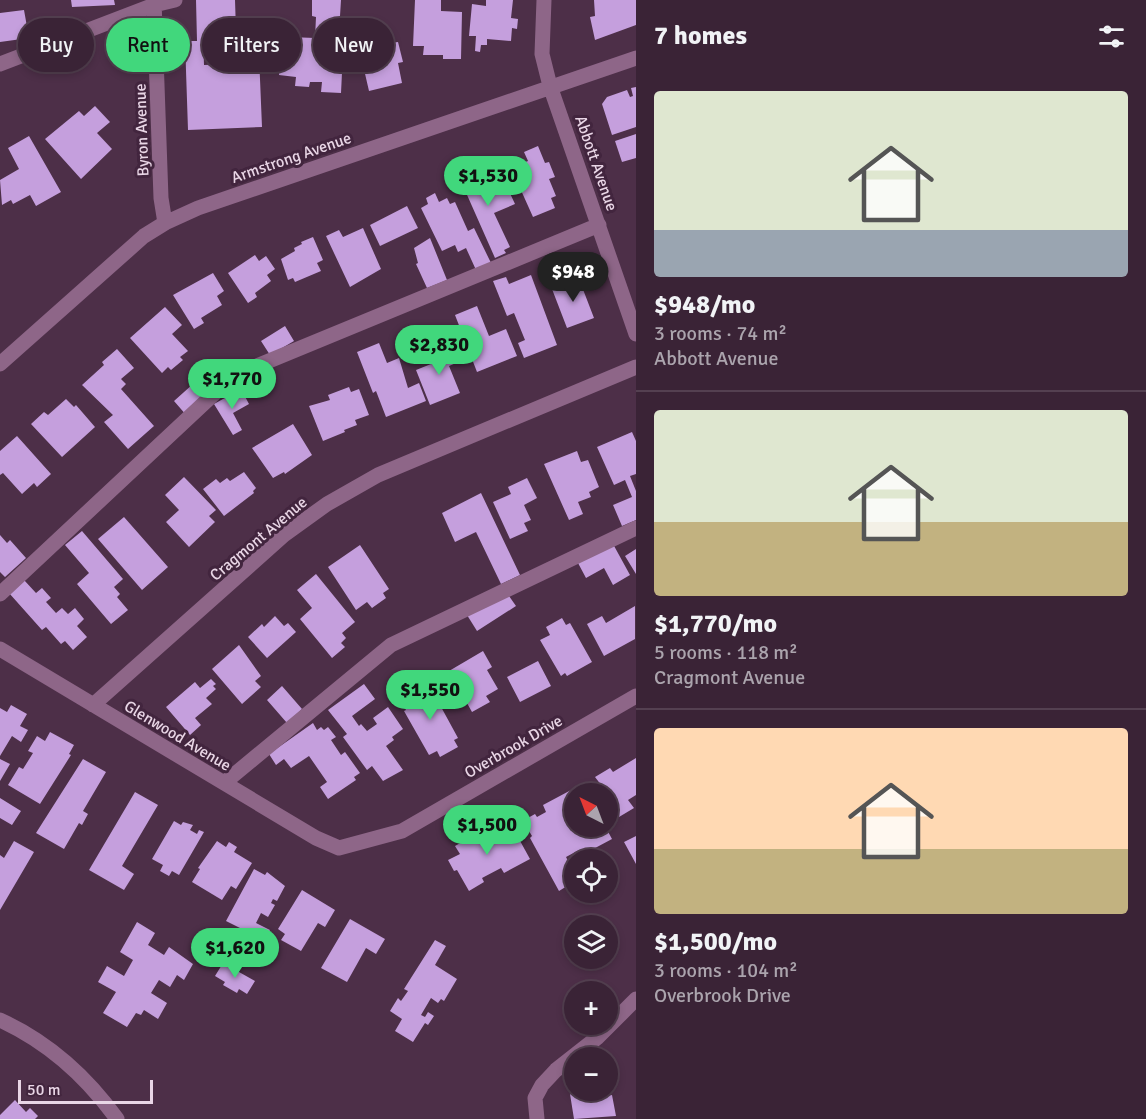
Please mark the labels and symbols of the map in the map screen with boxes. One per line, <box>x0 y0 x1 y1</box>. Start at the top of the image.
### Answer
street label: Byron Avenue <box>130 83 154 177</box>
street label: Abbott Avenue <box>570 113 622 214</box>
street label: Armstrong Avenue <box>229 128 354 188</box>
pin: $1,530 <box>439 156 537 207</box>
pin: $948 <box>537 252 609 303</box>
pin: $2,830 <box>390 325 488 376</box>
pin: $1,770 <box>183 359 281 410</box>
street label: Cragmont Avenue <box>206 492 311 585</box>
pin: $1,550 <box>381 670 479 721</box>
street label: Glenwood Avenue <box>120 696 235 776</box>
street label: Overbrook Drive <box>461 711 566 783</box>
north arrow <box>564 783 618 837</box>
pin: $1,500 <box>438 805 536 856</box>
pin: $1,620 <box>186 928 284 979</box>
scale bar <box>18 1077 153 1104</box>

